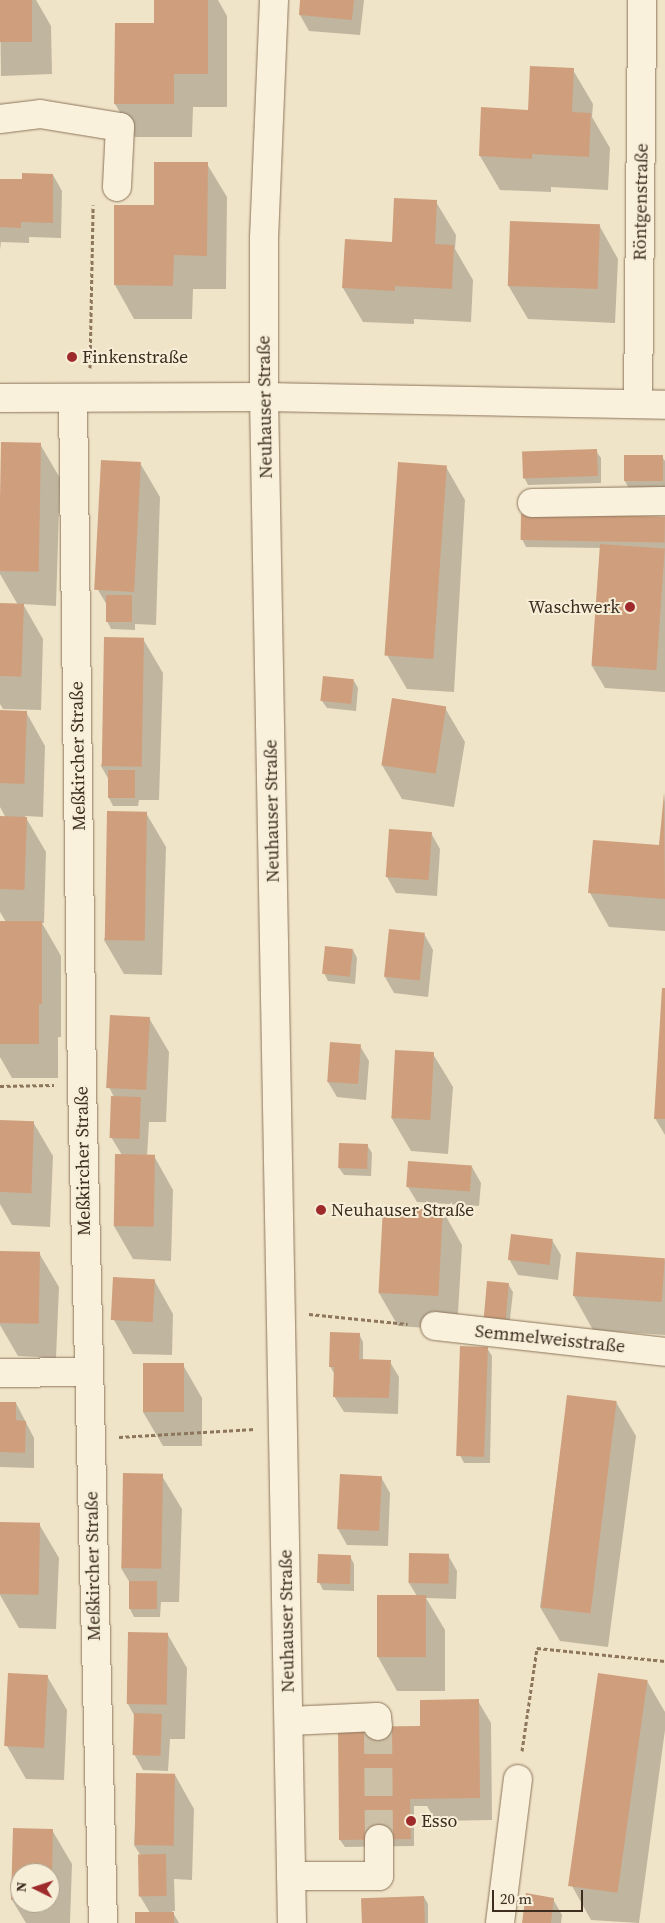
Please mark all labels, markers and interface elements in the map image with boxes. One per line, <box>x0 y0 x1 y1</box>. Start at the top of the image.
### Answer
street label: Röntgenstraße <box>629 143 653 261</box>
street label: Neuhauser Straße <box>253 335 277 479</box>
place label: Finkenstraße <box>82 346 188 368</box>
marker: Finkenstraße <box>66 351 78 363</box>
place label: Waschwerk <box>528 596 620 618</box>
marker: Waschwerk <box>624 601 636 613</box>
street label: Meßkircher Straße <box>66 681 90 831</box>
street label: Neuhauser Straße <box>260 739 284 883</box>
street label: Meßkircher Straße <box>71 1086 95 1236</box>
place label: Neuhauser Straße <box>331 1199 474 1221</box>
marker: Neuhauser Straße <box>315 1204 327 1216</box>
street label: Semmelweisstraße <box>474 1320 626 1358</box>
street label: Meßkircher Straße <box>81 1491 105 1641</box>
street label: Neuhauser Straße <box>275 1549 299 1693</box>
place label: Esso <box>421 1810 457 1832</box>
marker: Esso <box>405 1815 417 1827</box>
north arrow <box>10 1863 60 1913</box>
scale bar <box>495 1880 586 1912</box>
text: N <box>11 1881 31 1893</box>
text: 20 m <box>500 1888 532 1909</box>

